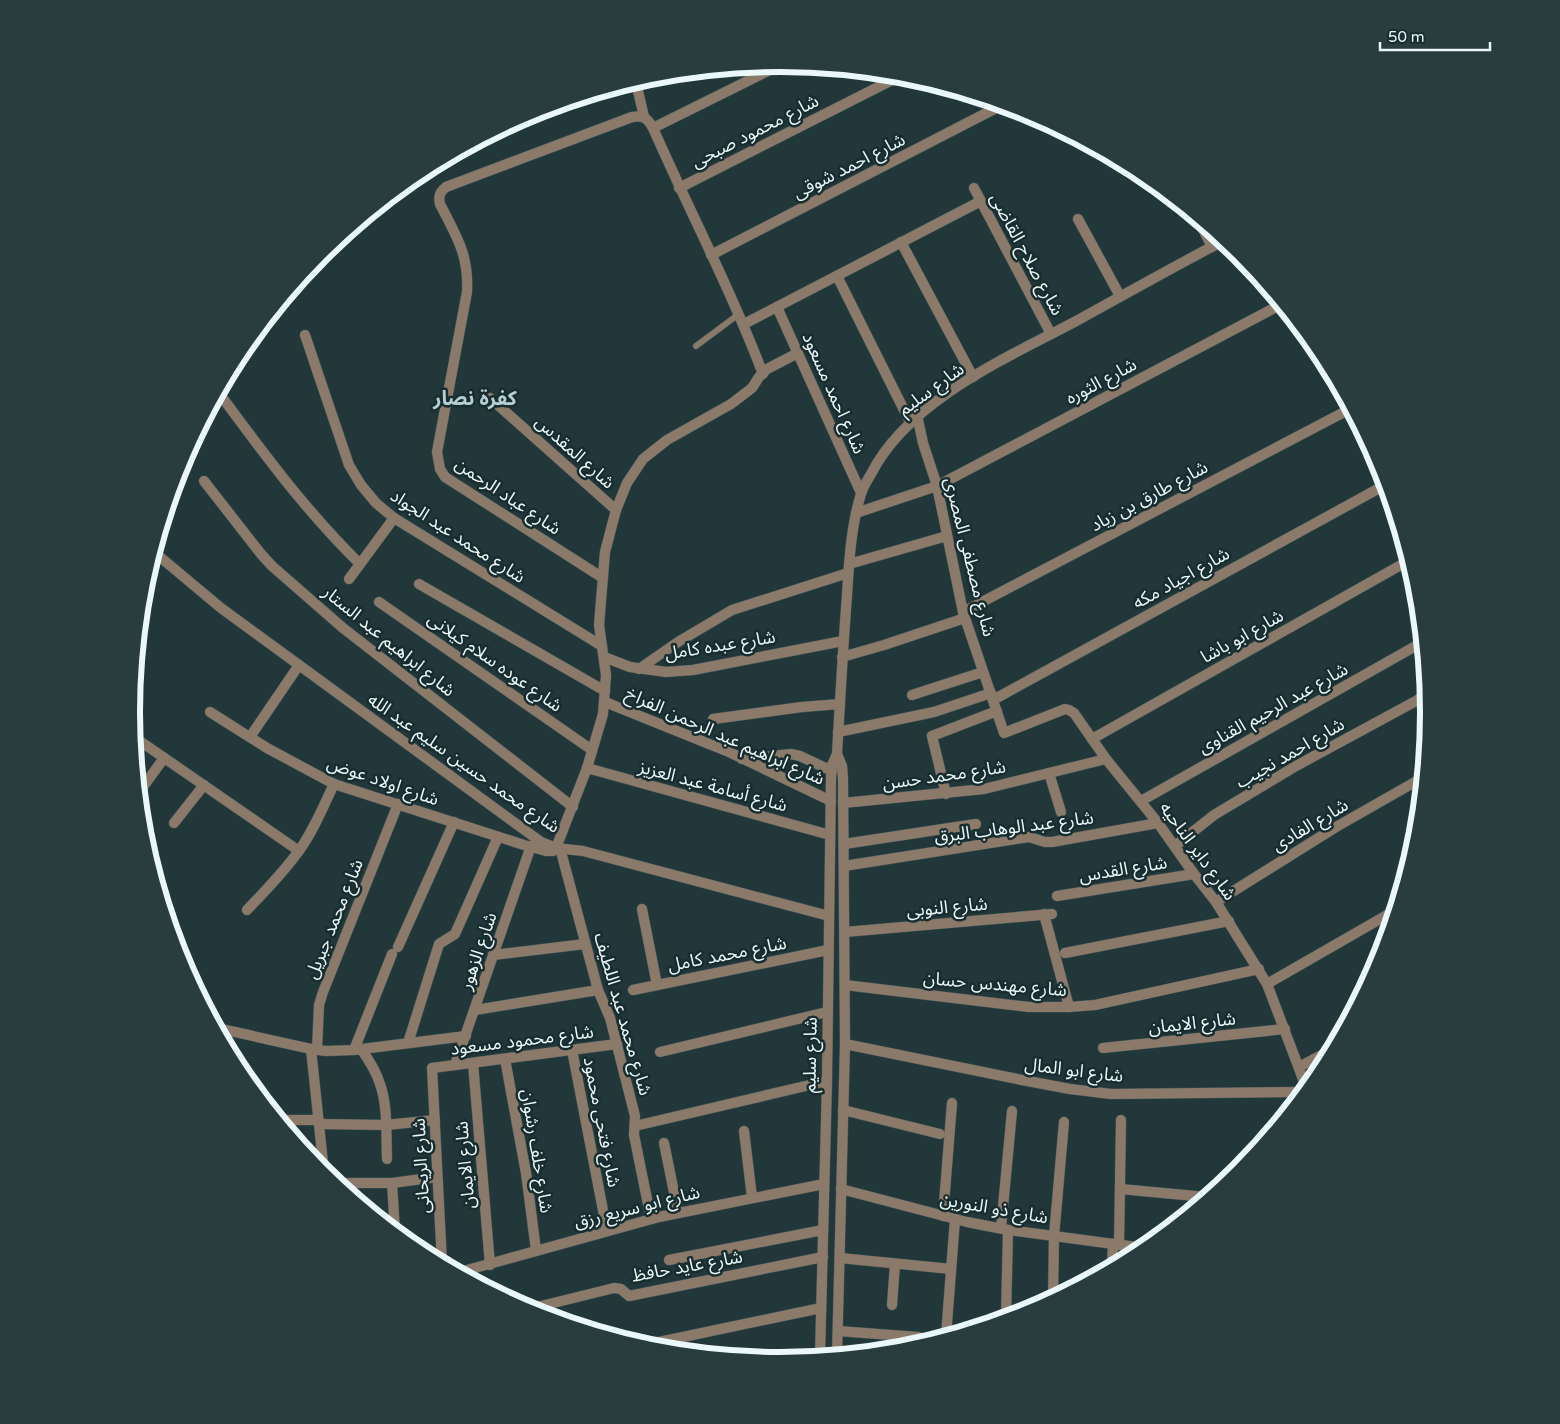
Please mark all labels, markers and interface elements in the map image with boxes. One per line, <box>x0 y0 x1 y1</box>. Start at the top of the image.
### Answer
scale bar <box>1380 20 1490 52</box>
text: 50 m <box>1388 28 1425 46</box>
street label: شارع محمود صبحى <box>688 89 824 175</box>
street label: شارع احمد شوقى <box>789 128 910 206</box>
street label: شارع صلاح القاضى <box>983 189 1069 320</box>
street label: شارع احمد مسعود <box>795 329 871 458</box>
street label: شارع الثوره <box>1062 353 1142 411</box>
street label: شارع سليم <box>894 358 970 423</box>
district label: كفرة نصار <box>432 387 518 411</box>
street label: شارع المقدس <box>529 411 619 496</box>
street label: شارع عباد الرحمن <box>449 452 565 542</box>
street label: شارع طارق بن زياد <box>1087 456 1213 539</box>
street label: شارع مصطفى المصرى <box>937 475 1000 640</box>
street label: شارع محمد عبد الجواد <box>385 484 530 590</box>
street label: شارع اجياد مكه <box>1129 542 1235 616</box>
street label: شارع ابراهيم عبد الستار <box>316 580 460 703</box>
street label: شارع ابو باشا <box>1197 604 1289 670</box>
street label: شارع عوده سلام كيلانى <box>422 607 566 719</box>
street label: شارع عبده كامل <box>663 625 777 668</box>
street label: شارع عبد الرحيم القناوى <box>1194 658 1353 761</box>
street label: شارع ابراهيم عبد الرحمن الفراخ <box>621 682 828 793</box>
street label: شارع محمد حسين سليم عبد الله <box>362 688 564 840</box>
street label: شارع احمد نجيب <box>1232 713 1350 796</box>
street label: شارع اولاد عوض <box>323 752 442 813</box>
street label: شارع أسامة عبد العزيز <box>634 755 790 819</box>
street label: شارع محمد حسن <box>881 755 1008 798</box>
street label: شارع الفادى <box>1268 794 1354 859</box>
street label: شارع داير الناحيه <box>1153 798 1241 906</box>
street label: شارع عبد الوهاب البرق <box>933 806 1095 851</box>
street label: شارع القدس <box>1077 851 1169 890</box>
street label: شارع محمد جبريل <box>300 856 371 983</box>
street label: شارع النوبى <box>905 892 989 924</box>
street label: شارع الزهور <box>454 909 504 995</box>
street label: شارع محمد عبد اللطيف <box>586 930 657 1099</box>
street label: شارع محمد كامل <box>666 932 789 979</box>
street label: شارع مهندس حسان <box>922 967 1068 1004</box>
street label: شارع الايمان <box>1147 1007 1237 1042</box>
street label: شارع سليم <box>798 1017 825 1093</box>
street label: شارع محمود مسعود <box>449 1020 595 1063</box>
street label: شارع ابو المال <box>1023 1053 1125 1090</box>
street label: شارع فتحى محمود <box>576 1055 625 1190</box>
street label: شارع خلف رشوان <box>513 1087 558 1215</box>
street label: شارع الريحانى <box>408 1118 437 1214</box>
street label: شارع الايمان <box>450 1120 483 1210</box>
street label: شارع ابو سريع رزق <box>572 1181 703 1236</box>
street label: شارع ذو النورين <box>938 1188 1050 1231</box>
street label: شارع عايد حافظ <box>630 1245 745 1290</box>

